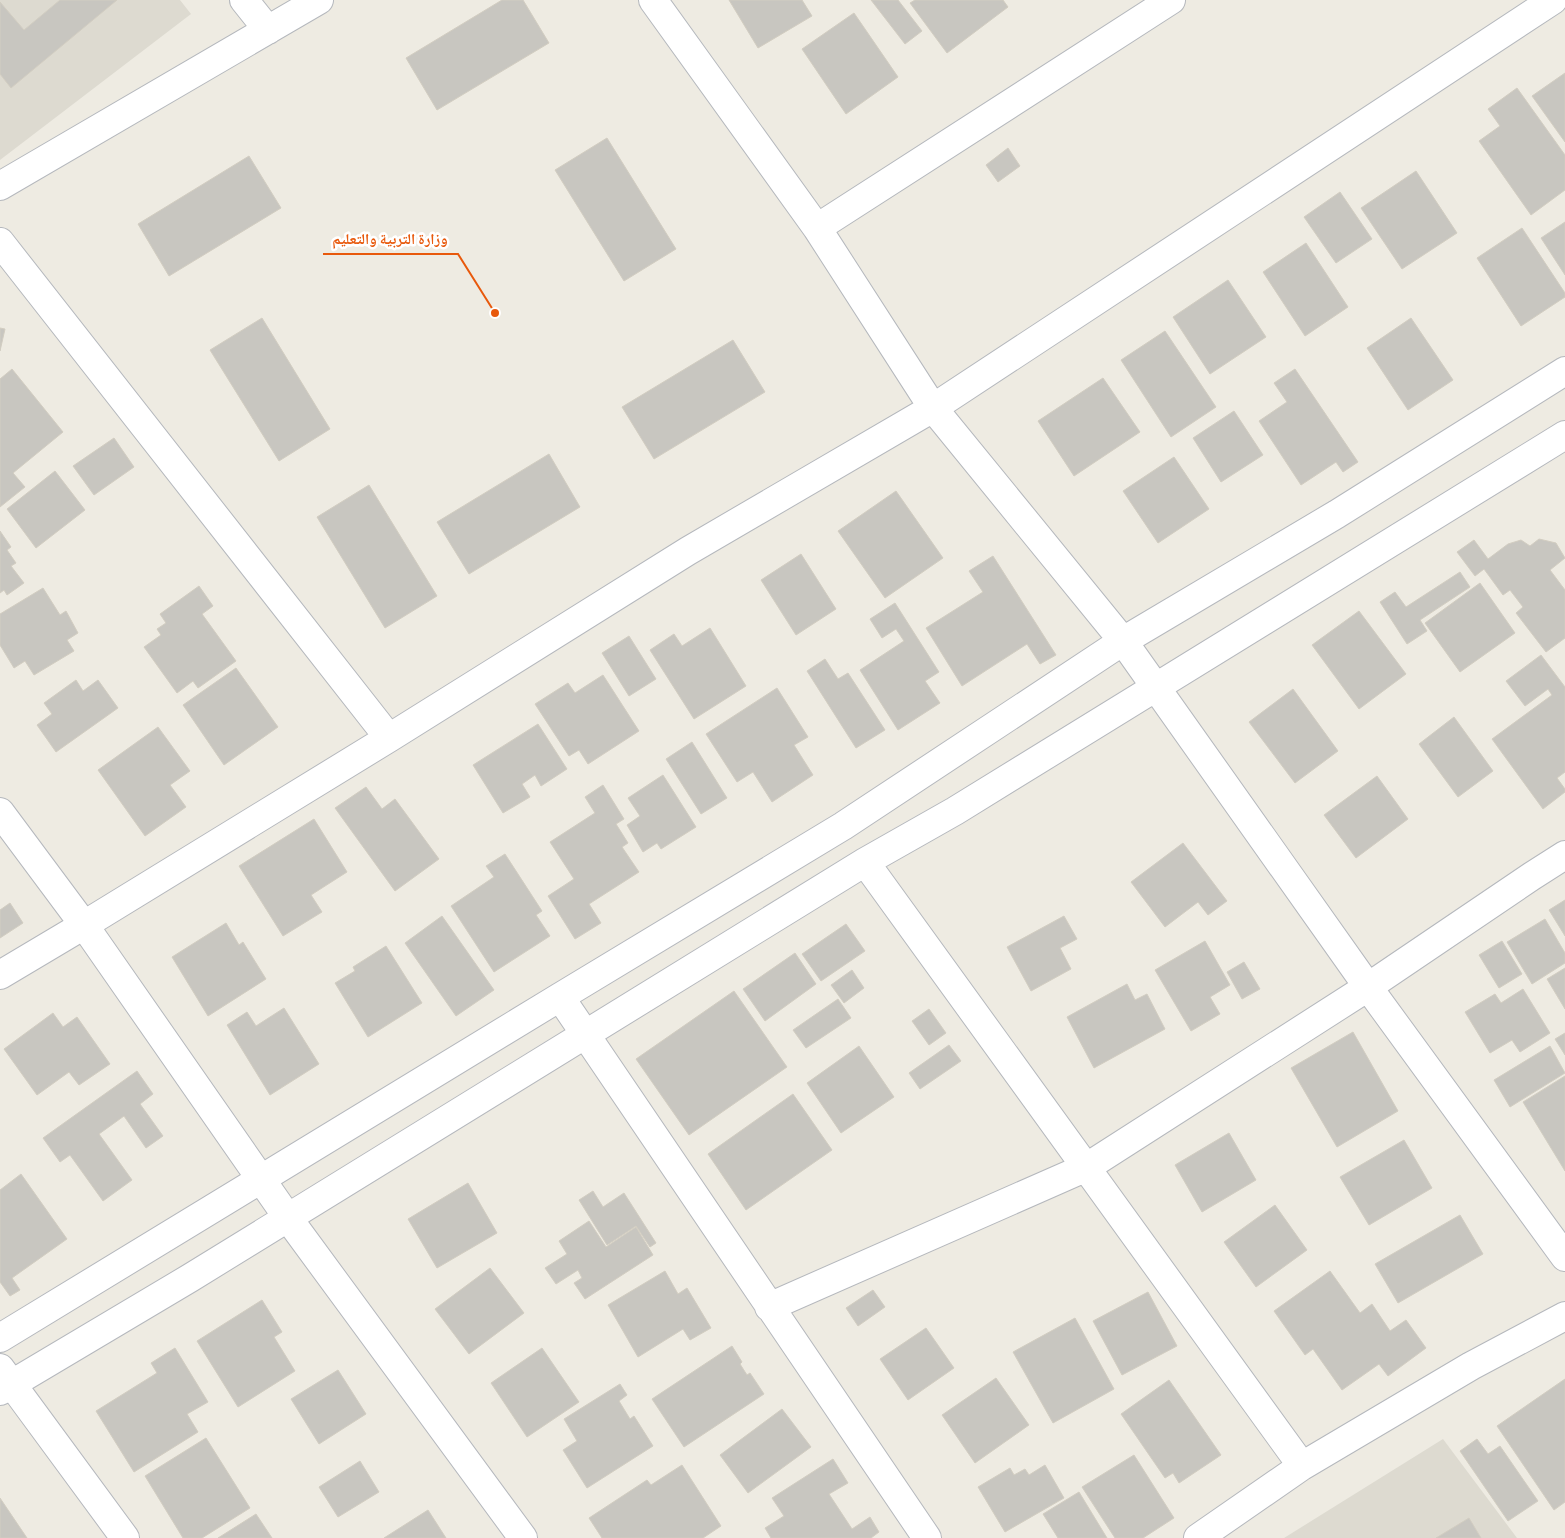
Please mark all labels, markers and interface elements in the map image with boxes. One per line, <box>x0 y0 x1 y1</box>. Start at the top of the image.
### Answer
callout: وزارة التربية والتعليم <box>323 224 458 254</box>
text: وزارة التربية والتعليم <box>332 229 448 249</box>

